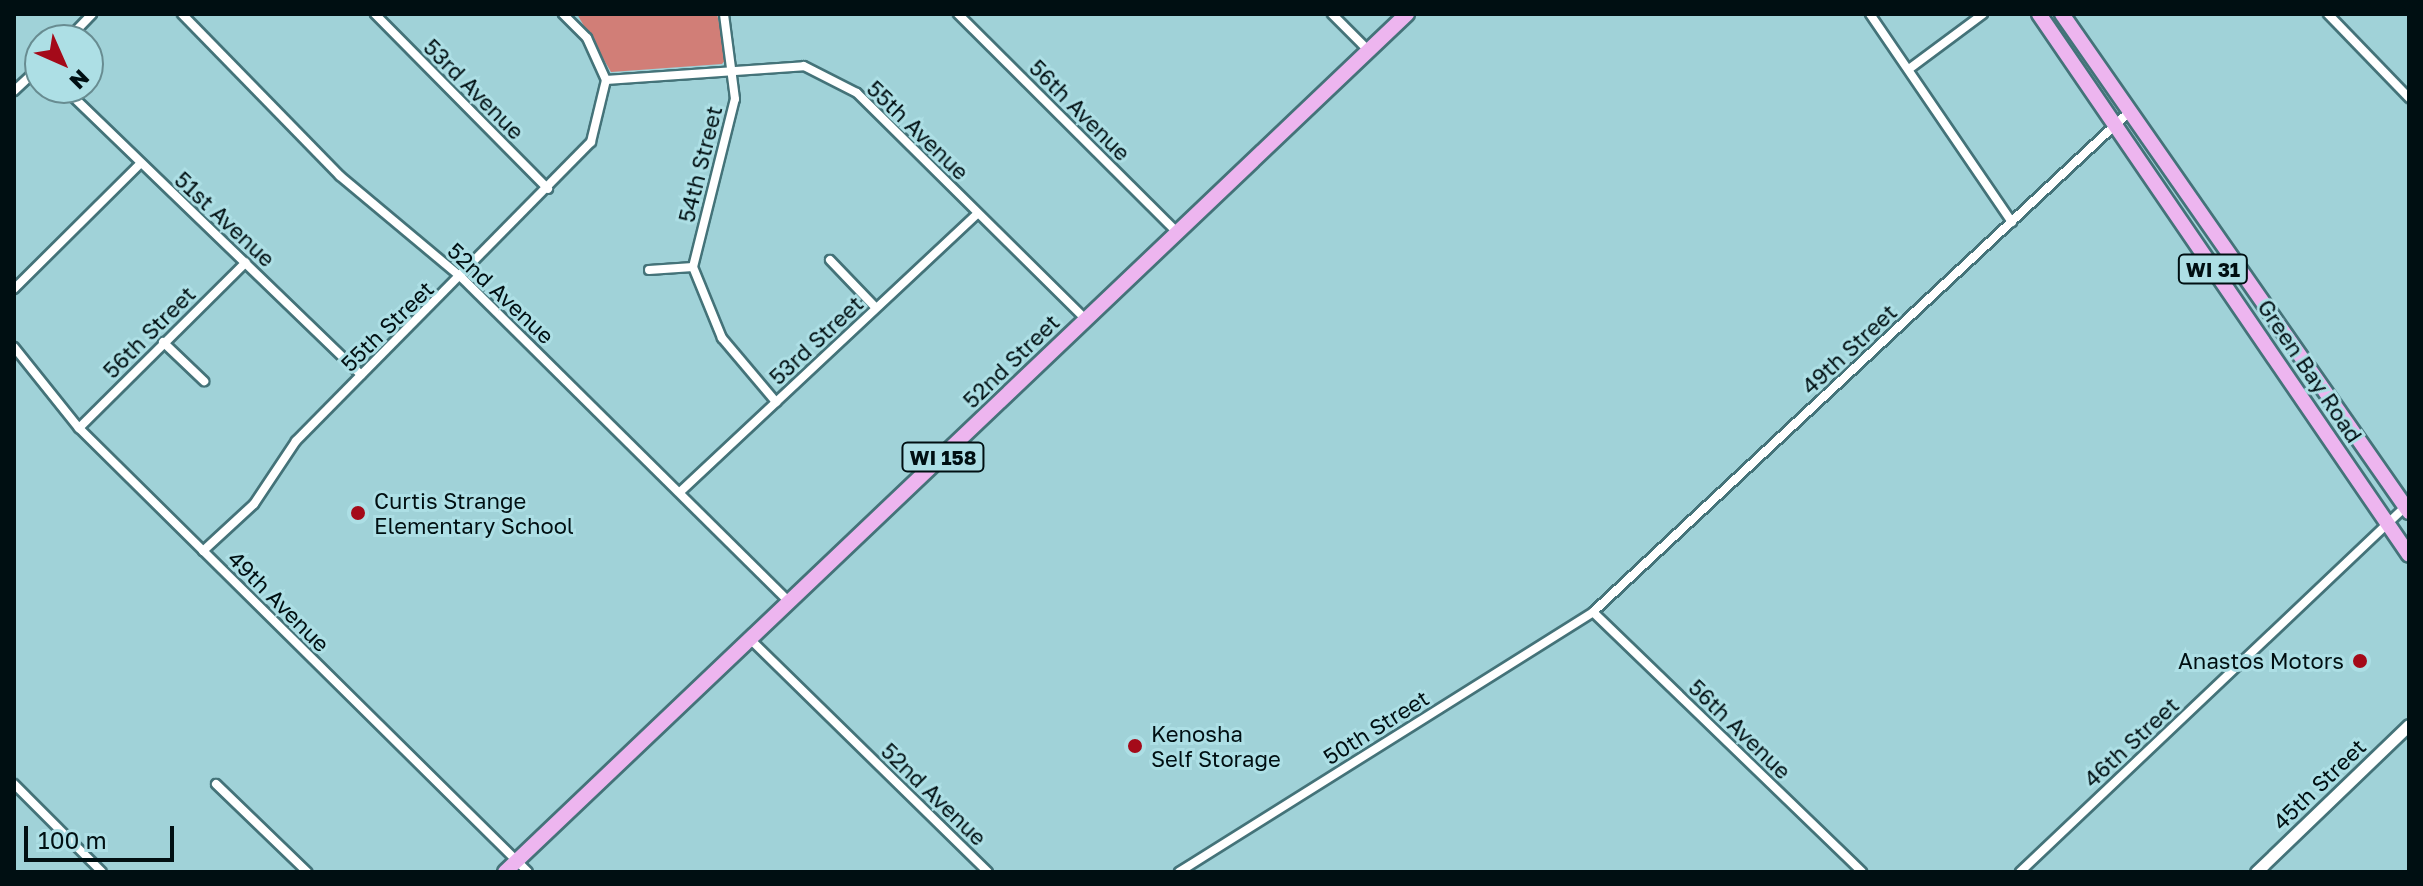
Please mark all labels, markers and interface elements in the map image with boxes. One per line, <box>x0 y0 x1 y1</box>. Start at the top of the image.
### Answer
north arrow <box>24 24 104 104</box>
street label: 53rd Avenue <box>418 33 530 145</box>
street label: 56th Avenue <box>1024 54 1136 166</box>
text: N <box>64 64 95 95</box>
street label: 55th Avenue <box>862 75 974 185</box>
street label: 54th Street <box>673 103 727 225</box>
street label: 51st Avenue <box>170 166 280 272</box>
street label: 52nd Avenue <box>442 237 560 349</box>
road number: WI 31 <box>2177 253 2249 285</box>
street label: 55th Street <box>335 275 439 377</box>
street label: 56th Street <box>98 281 200 383</box>
street label: 53rd Street <box>764 290 868 390</box>
street label: Green Bay Road <box>2252 294 2368 448</box>
street label: 49th Street <box>1796 299 1902 399</box>
street label: 52nd Street <box>958 309 1064 413</box>
road number: WI 158 <box>901 441 985 473</box>
place label: Curtis Strange Elementary School <box>374 487 574 538</box>
marker: Curtis Strange Elementary School <box>349 504 367 522</box>
street label: 49th Avenue <box>223 545 335 657</box>
place label: Anastos Motors <box>2178 648 2344 674</box>
marker: Anastos Motors <box>2351 652 2369 670</box>
street label: 56th Avenue <box>1684 674 1796 784</box>
street label: 50th Street <box>1318 684 1434 770</box>
street label: 46th Street <box>2078 692 2184 792</box>
place label: Kenosha Self Storage <box>1151 720 1281 772</box>
street label: 45th Street <box>2267 733 2371 835</box>
street label: 52nd Avenue <box>876 737 992 851</box>
marker: Kenosha Self Storage <box>1126 737 1144 755</box>
scale bar <box>28 810 178 860</box>
text: 100 m <box>38 825 107 854</box>

